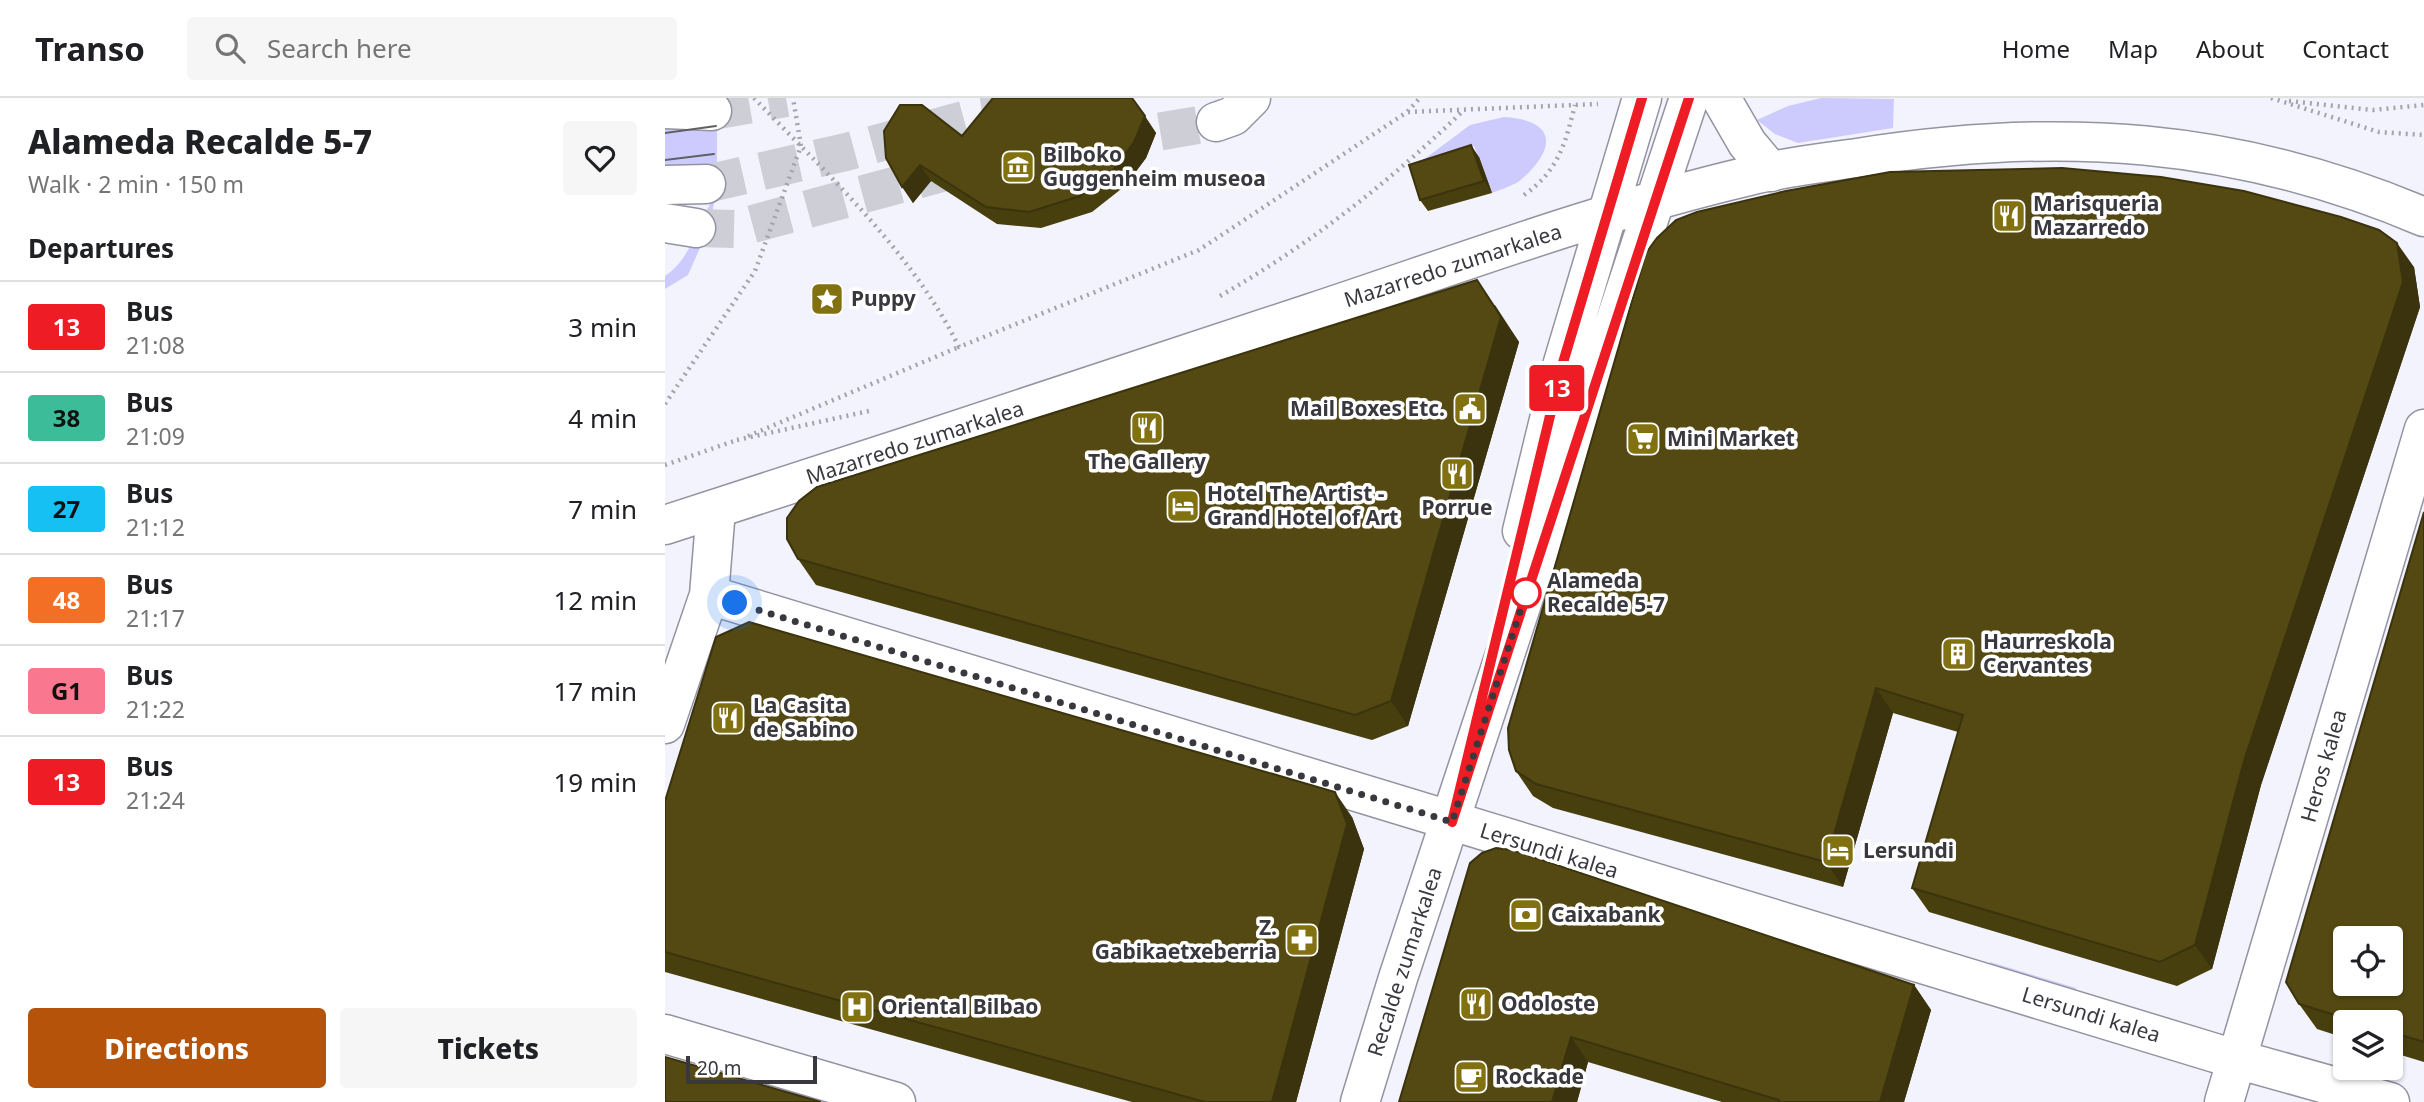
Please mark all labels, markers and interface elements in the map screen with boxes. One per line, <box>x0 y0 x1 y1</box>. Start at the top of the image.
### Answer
search box <box>187 17 677 80</box>
text: Transo <box>35 26 145 71</box>
icon: search <box>211 29 249 67</box>
text: Search here <box>267 30 412 66</box>
text: Home <box>2002 32 2070 65</box>
text: Map <box>2108 32 2158 65</box>
text: About <box>2196 32 2264 65</box>
text: Contact <box>2302 32 2389 65</box>
text: Alameda Recalde 5-7 <box>28 119 372 164</box>
button: heart <box>563 121 637 195</box>
place label: Bilboko Guggenheim museoa <box>1043 140 1266 192</box>
museum icon: Bilboko Guggenheim museoa <box>999 148 1037 186</box>
text: Walk · 2 min · 150 m <box>28 168 244 200</box>
place label: Marisqueria Mazarredo <box>2033 189 2159 241</box>
restaurant icon: Marisqueria Mazarredo <box>1990 197 2028 235</box>
street label: Mazarredo zumarkalea <box>1340 217 1565 313</box>
text: Departures <box>28 230 174 266</box>
place icon: Puppy <box>808 280 846 318</box>
place label: Puppy <box>851 284 916 312</box>
text: Bus <box>126 293 173 329</box>
text: 3 min <box>568 309 637 345</box>
text: 13 <box>53 310 80 343</box>
text: 21:08 <box>126 329 185 361</box>
line badge: 13 <box>1525 365 1589 411</box>
text: 13 <box>1543 371 1571 404</box>
text: Bus <box>126 384 173 420</box>
public building icon: Mail Boxes Etc. <box>1451 390 1489 428</box>
street label: Mazarredo zumarkalea <box>802 394 1027 490</box>
place label: Mail Boxes Etc. <box>1290 394 1445 422</box>
text: 4 min <box>568 400 637 436</box>
text: 38 <box>53 401 80 434</box>
restaurant icon: The Gallery <box>1128 409 1166 447</box>
text: 21:09 <box>126 420 185 452</box>
supermarket icon: Mini Market <box>1624 420 1662 458</box>
place label: Mini Market <box>1667 424 1795 452</box>
place label: The Gallery <box>1088 447 1206 475</box>
restaurant icon: Porrue <box>1438 455 1476 493</box>
text: Bus <box>126 475 173 511</box>
place label: Hotel The Artist - Grand Hotel of Art <box>1207 479 1398 531</box>
hotel icon: Hotel The Artist - Grand Hotel of Art <box>1164 487 1202 525</box>
text: 7 min <box>568 491 637 527</box>
text: 27 <box>53 492 80 525</box>
place label: Porrue <box>1421 493 1493 521</box>
text: 21:12 <box>126 511 185 543</box>
text: Bus <box>126 566 173 602</box>
place label: Alameda Recalde 5-7 <box>1547 566 1665 618</box>
marker: Alameda Recalde 5-7 <box>1511 578 1541 608</box>
text: 12 min <box>553 582 637 618</box>
text: 48 <box>53 583 80 616</box>
your location <box>717 585 752 620</box>
text: 21:17 <box>126 602 185 634</box>
place label: Haurreskola Cervantes <box>1983 627 2112 679</box>
building icon: Haurreskola Cervantes <box>1939 635 1977 673</box>
text: Bus <box>126 657 173 693</box>
text: 17 min <box>553 673 637 709</box>
text: G1 <box>51 674 82 707</box>
place label: La Casita de Sabino <box>753 691 855 743</box>
text: 21:22 <box>126 693 185 725</box>
restaurant icon: La Casita de Sabino <box>709 699 747 737</box>
street label: Heros kalea <box>2294 706 2352 825</box>
text: Bus <box>126 748 173 784</box>
text: 19 min <box>553 764 637 800</box>
text: 13 <box>53 765 80 798</box>
text: 21:24 <box>126 784 185 816</box>
street label: Lersundi kalea <box>1477 816 1622 884</box>
hotel icon: Lersundi <box>1819 832 1857 870</box>
place label: Lersundi <box>1863 836 1954 864</box>
street label: Recalde zumarkalea <box>1360 863 1448 1060</box>
bank icon: Caixabank <box>1507 896 1545 934</box>
place label: Caixabank <box>1551 900 1662 928</box>
place label: Z. Gabikaetxeberria <box>1095 913 1277 965</box>
pharmacy icon: Z. Gabikaetxeberria <box>1283 921 1321 959</box>
map controls <box>2333 926 2403 1080</box>
button: locate <box>2333 926 2403 996</box>
street label: Lersundi kalea <box>2019 980 2164 1048</box>
restaurant icon: Odoloste <box>1457 985 1495 1023</box>
hospital icon: Oriental Bilbao <box>838 988 876 1026</box>
place label: Odoloste <box>1501 989 1596 1017</box>
place label: Oriental Bilbao <box>881 992 1038 1020</box>
button: Directions <box>28 1008 326 1088</box>
button: Tickets <box>340 1008 637 1088</box>
button: layers <box>2333 1010 2403 1080</box>
scale bar <box>686 1053 817 1085</box>
text: 20 m <box>697 1055 741 1081</box>
cafe icon: Rockade <box>1452 1058 1490 1096</box>
place label: Rockade <box>1495 1062 1584 1090</box>

